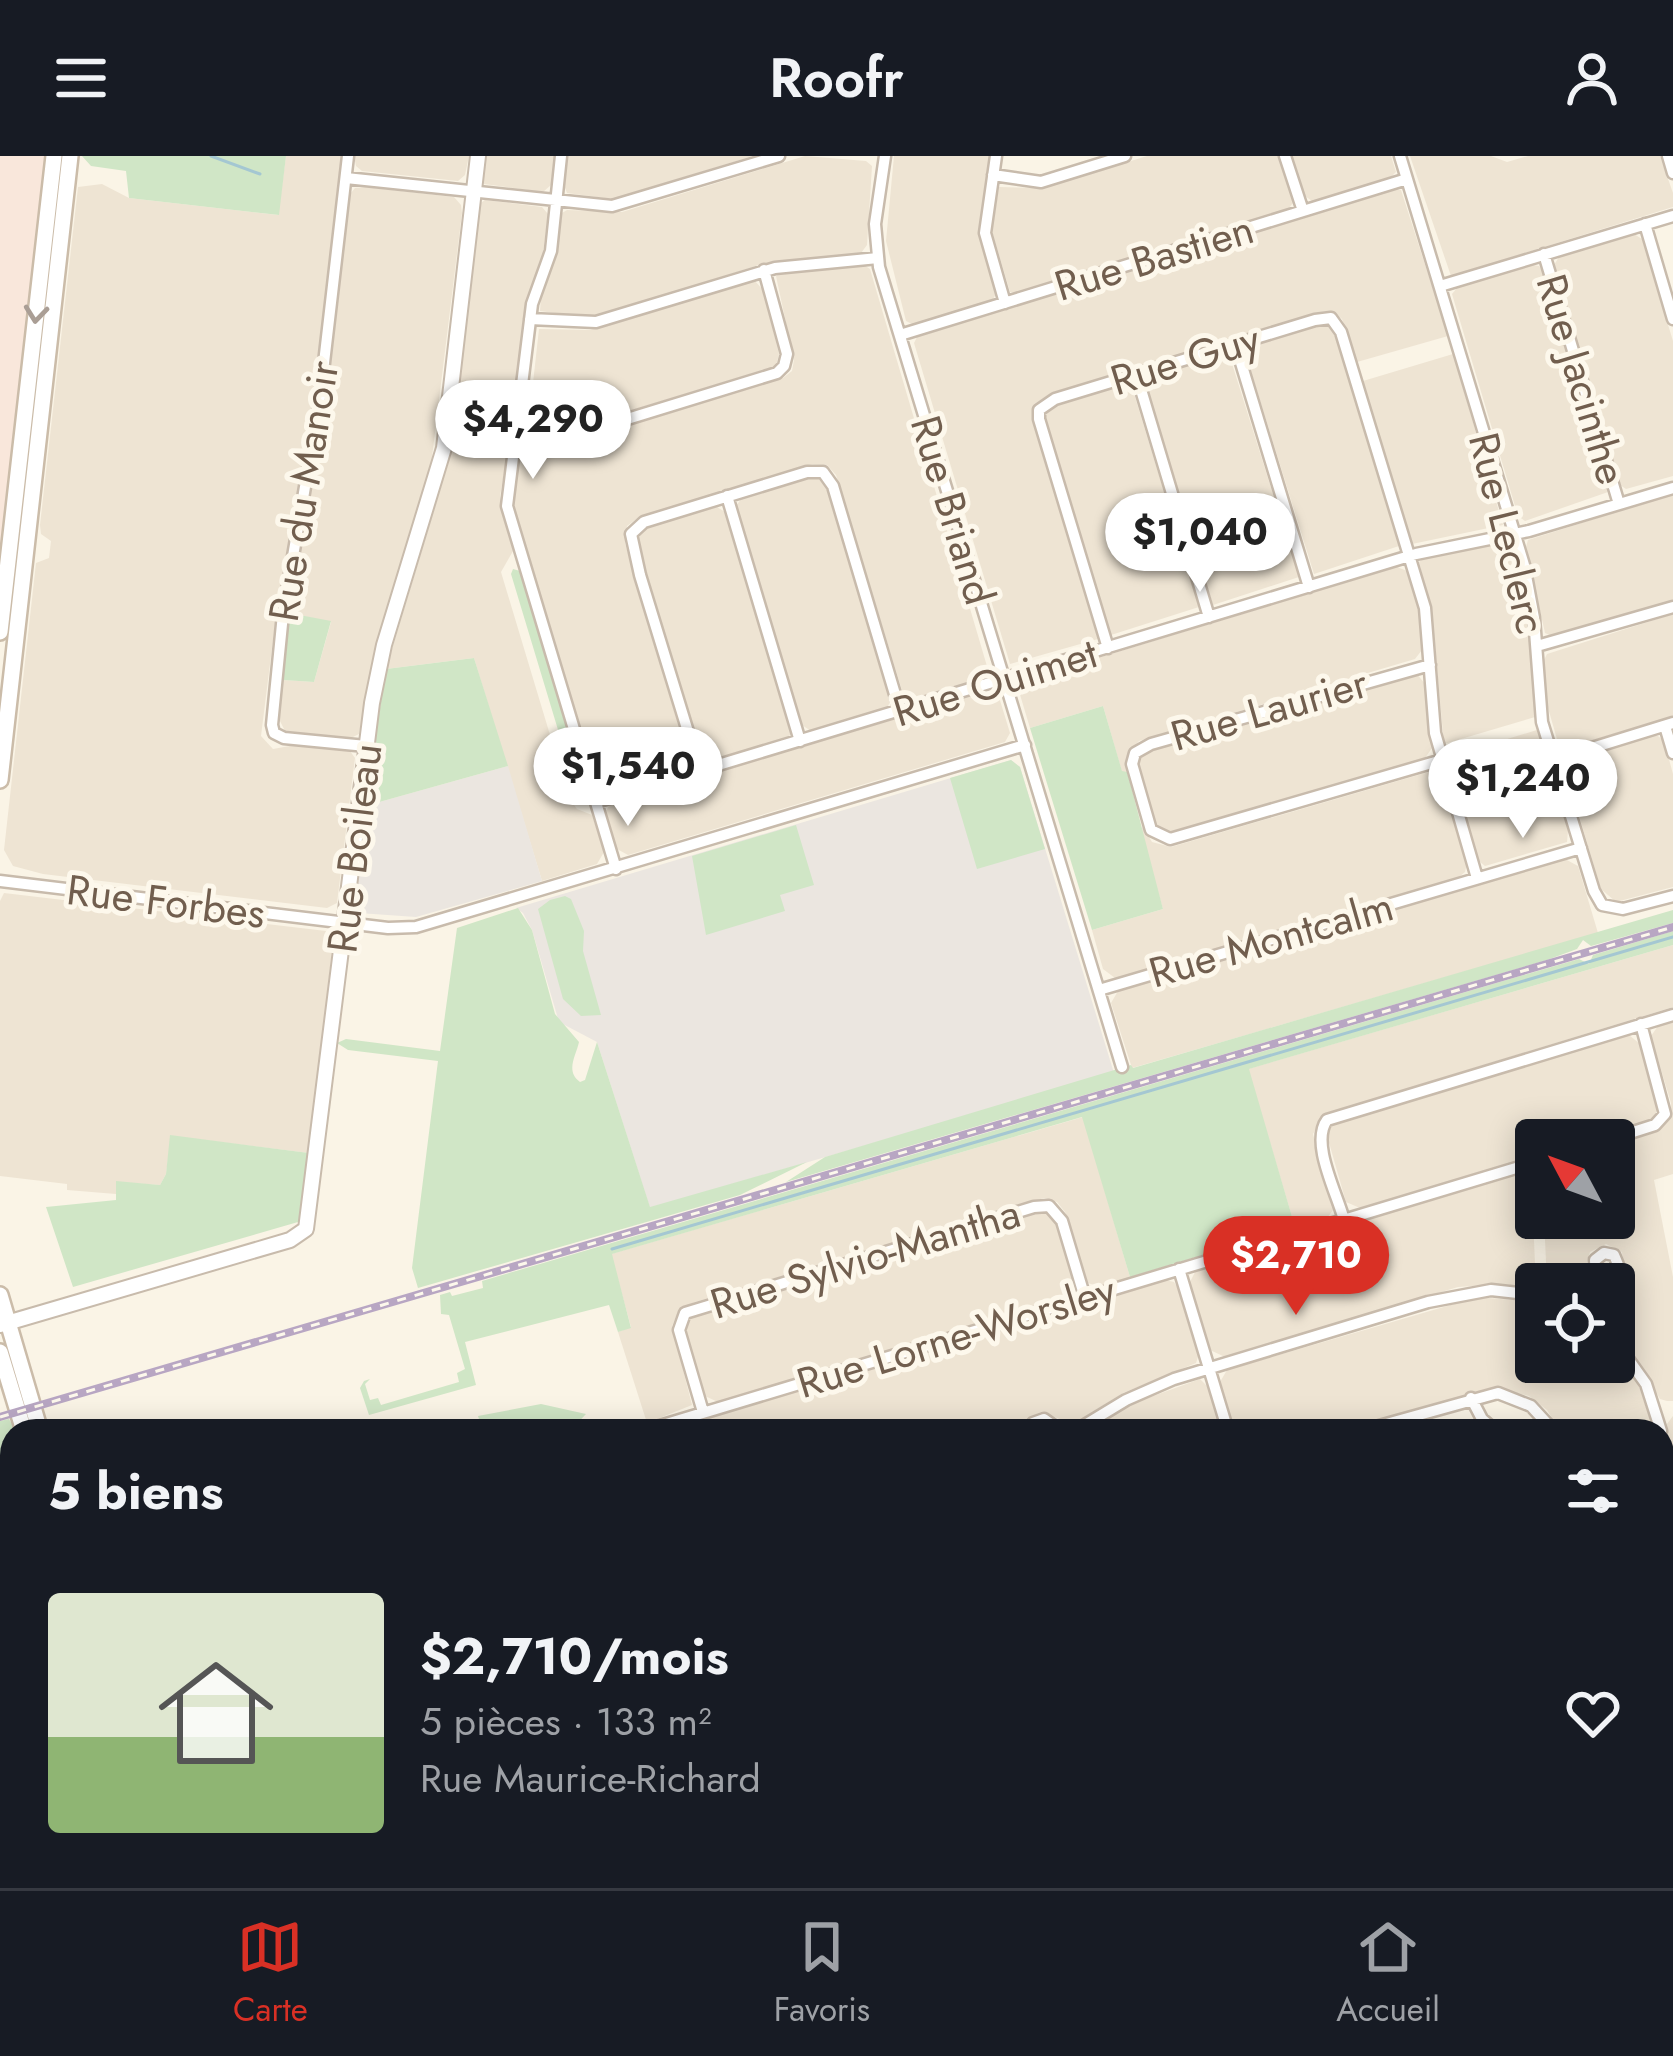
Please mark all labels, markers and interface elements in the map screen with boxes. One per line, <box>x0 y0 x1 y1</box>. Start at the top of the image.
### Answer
text: Roofr <box>769 39 904 117</box>
icon: menu <box>48 45 114 111</box>
icon: person <box>1559 45 1625 111</box>
street label: Rue Bastien <box>1047 198 1261 317</box>
street label: Rue Jacinthe <box>1521 267 1642 492</box>
one-way arrow <box>23 304 49 323</box>
street label: Rue Guy <box>1103 308 1268 411</box>
street label: Rue du Manoir <box>253 356 354 626</box>
pin: $4,290 <box>435 380 631 482</box>
text: $4,290 <box>462 390 604 447</box>
street label: Rue Briand <box>895 408 1010 612</box>
street label: Rue Leclerc <box>1453 426 1562 640</box>
pin: $1,040 <box>1102 493 1298 595</box>
text: $1,040 <box>1132 503 1268 560</box>
street label: Rue Ouimet <box>886 623 1105 742</box>
street label: Rue Laurier <box>1163 652 1375 767</box>
pin: $1,540 <box>530 727 726 829</box>
text: $1,540 <box>561 737 695 794</box>
pin: $1,240 <box>1425 739 1621 841</box>
street label: Rue Boileau <box>311 740 398 956</box>
text: $1,240 <box>1455 749 1591 806</box>
street label: Rue Forbes <box>63 859 269 944</box>
street label: Rue Montcalm <box>1142 875 1400 1003</box>
north arrow <box>1515 1119 1635 1239</box>
map controls <box>1515 1119 1635 1383</box>
street label: Rue Sylvio-Mantha <box>703 1182 1027 1335</box>
pin: $2,710 <box>1198 1216 1394 1318</box>
text: $2,710 <box>1230 1226 1362 1283</box>
street label: Rue Lorne-Worsley <box>789 1259 1123 1414</box>
button: locate <box>1515 1263 1635 1383</box>
text: 5 biens <box>48 1454 224 1528</box>
icon: filters <box>1560 1458 1626 1524</box>
text: $2,710/mois <box>420 1619 729 1693</box>
icon: home <box>144 1641 288 1785</box>
icon: heart <box>1560 1680 1626 1746</box>
text: 5 pièces · 133 m² <box>420 1693 711 1750</box>
text: Rue Maurice-Richard <box>420 1750 761 1807</box>
tab: Carte <box>233 1914 308 2033</box>
tab: Favoris <box>774 1914 870 2033</box>
tab: Accueil <box>1336 1914 1440 2033</box>

